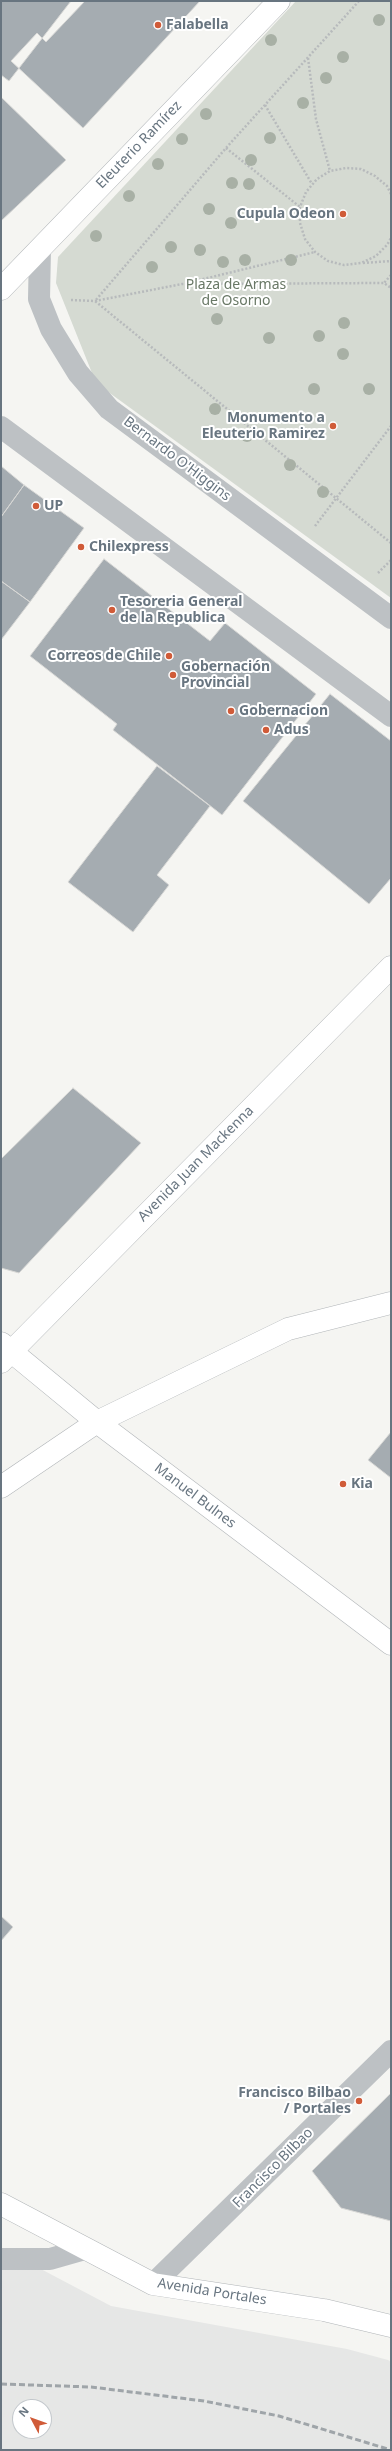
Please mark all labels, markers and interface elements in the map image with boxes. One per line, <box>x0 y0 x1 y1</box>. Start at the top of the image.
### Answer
place label: Falabella <box>166 17 229 33</box>
marker: Falabella <box>153 20 163 30</box>
street label: Eleuterio Ramírez <box>93 98 185 192</box>
place label: Cupula Odeon <box>237 206 335 222</box>
marker: Cupula Odeon <box>338 209 348 219</box>
park label: Plaza de Armas de Osorno <box>186 277 286 310</box>
place label: Monumento a Eleuterio Ramirez <box>202 410 325 442</box>
street label: Bernardo O'Higgins <box>120 413 234 505</box>
marker: Monumento a Eleuterio Ramirez <box>328 421 338 431</box>
place label: UP <box>44 498 63 514</box>
marker: UP <box>31 501 41 511</box>
place label: Chilexpress <box>89 539 169 555</box>
marker: Chilexpress <box>76 542 86 552</box>
place label: Tesoreria General de la Republica <box>120 594 243 626</box>
marker: Tesoreria General de la Republica <box>107 605 117 615</box>
place label: Correos de Chile <box>48 648 161 664</box>
marker: Correos de Chile <box>164 651 174 661</box>
place label: Gobernación Provincial <box>181 659 270 692</box>
marker: Gobernación Provincial <box>168 670 178 680</box>
place label: Gobernacion <box>239 703 328 719</box>
marker: Gobernacion <box>226 706 236 716</box>
place label: Adus <box>274 722 309 738</box>
marker: Adus <box>261 725 271 735</box>
street label: Avenida Juan Mackenna <box>135 1103 257 1225</box>
street label: Manuel Bulnes <box>151 1460 239 1532</box>
place label: Kia <box>351 1476 373 1492</box>
marker: Kia <box>338 1479 348 1489</box>
place label: Francisco Bilbao / Portales <box>238 2085 351 2118</box>
marker: Francisco Bilbao / Portales <box>354 2096 364 2106</box>
street label: Francisco Bilbao <box>229 2124 317 2212</box>
street label: Avenida Portales <box>156 2275 268 2309</box>
north arrow <box>12 2399 52 2439</box>
text: N <box>15 2403 32 2420</box>

